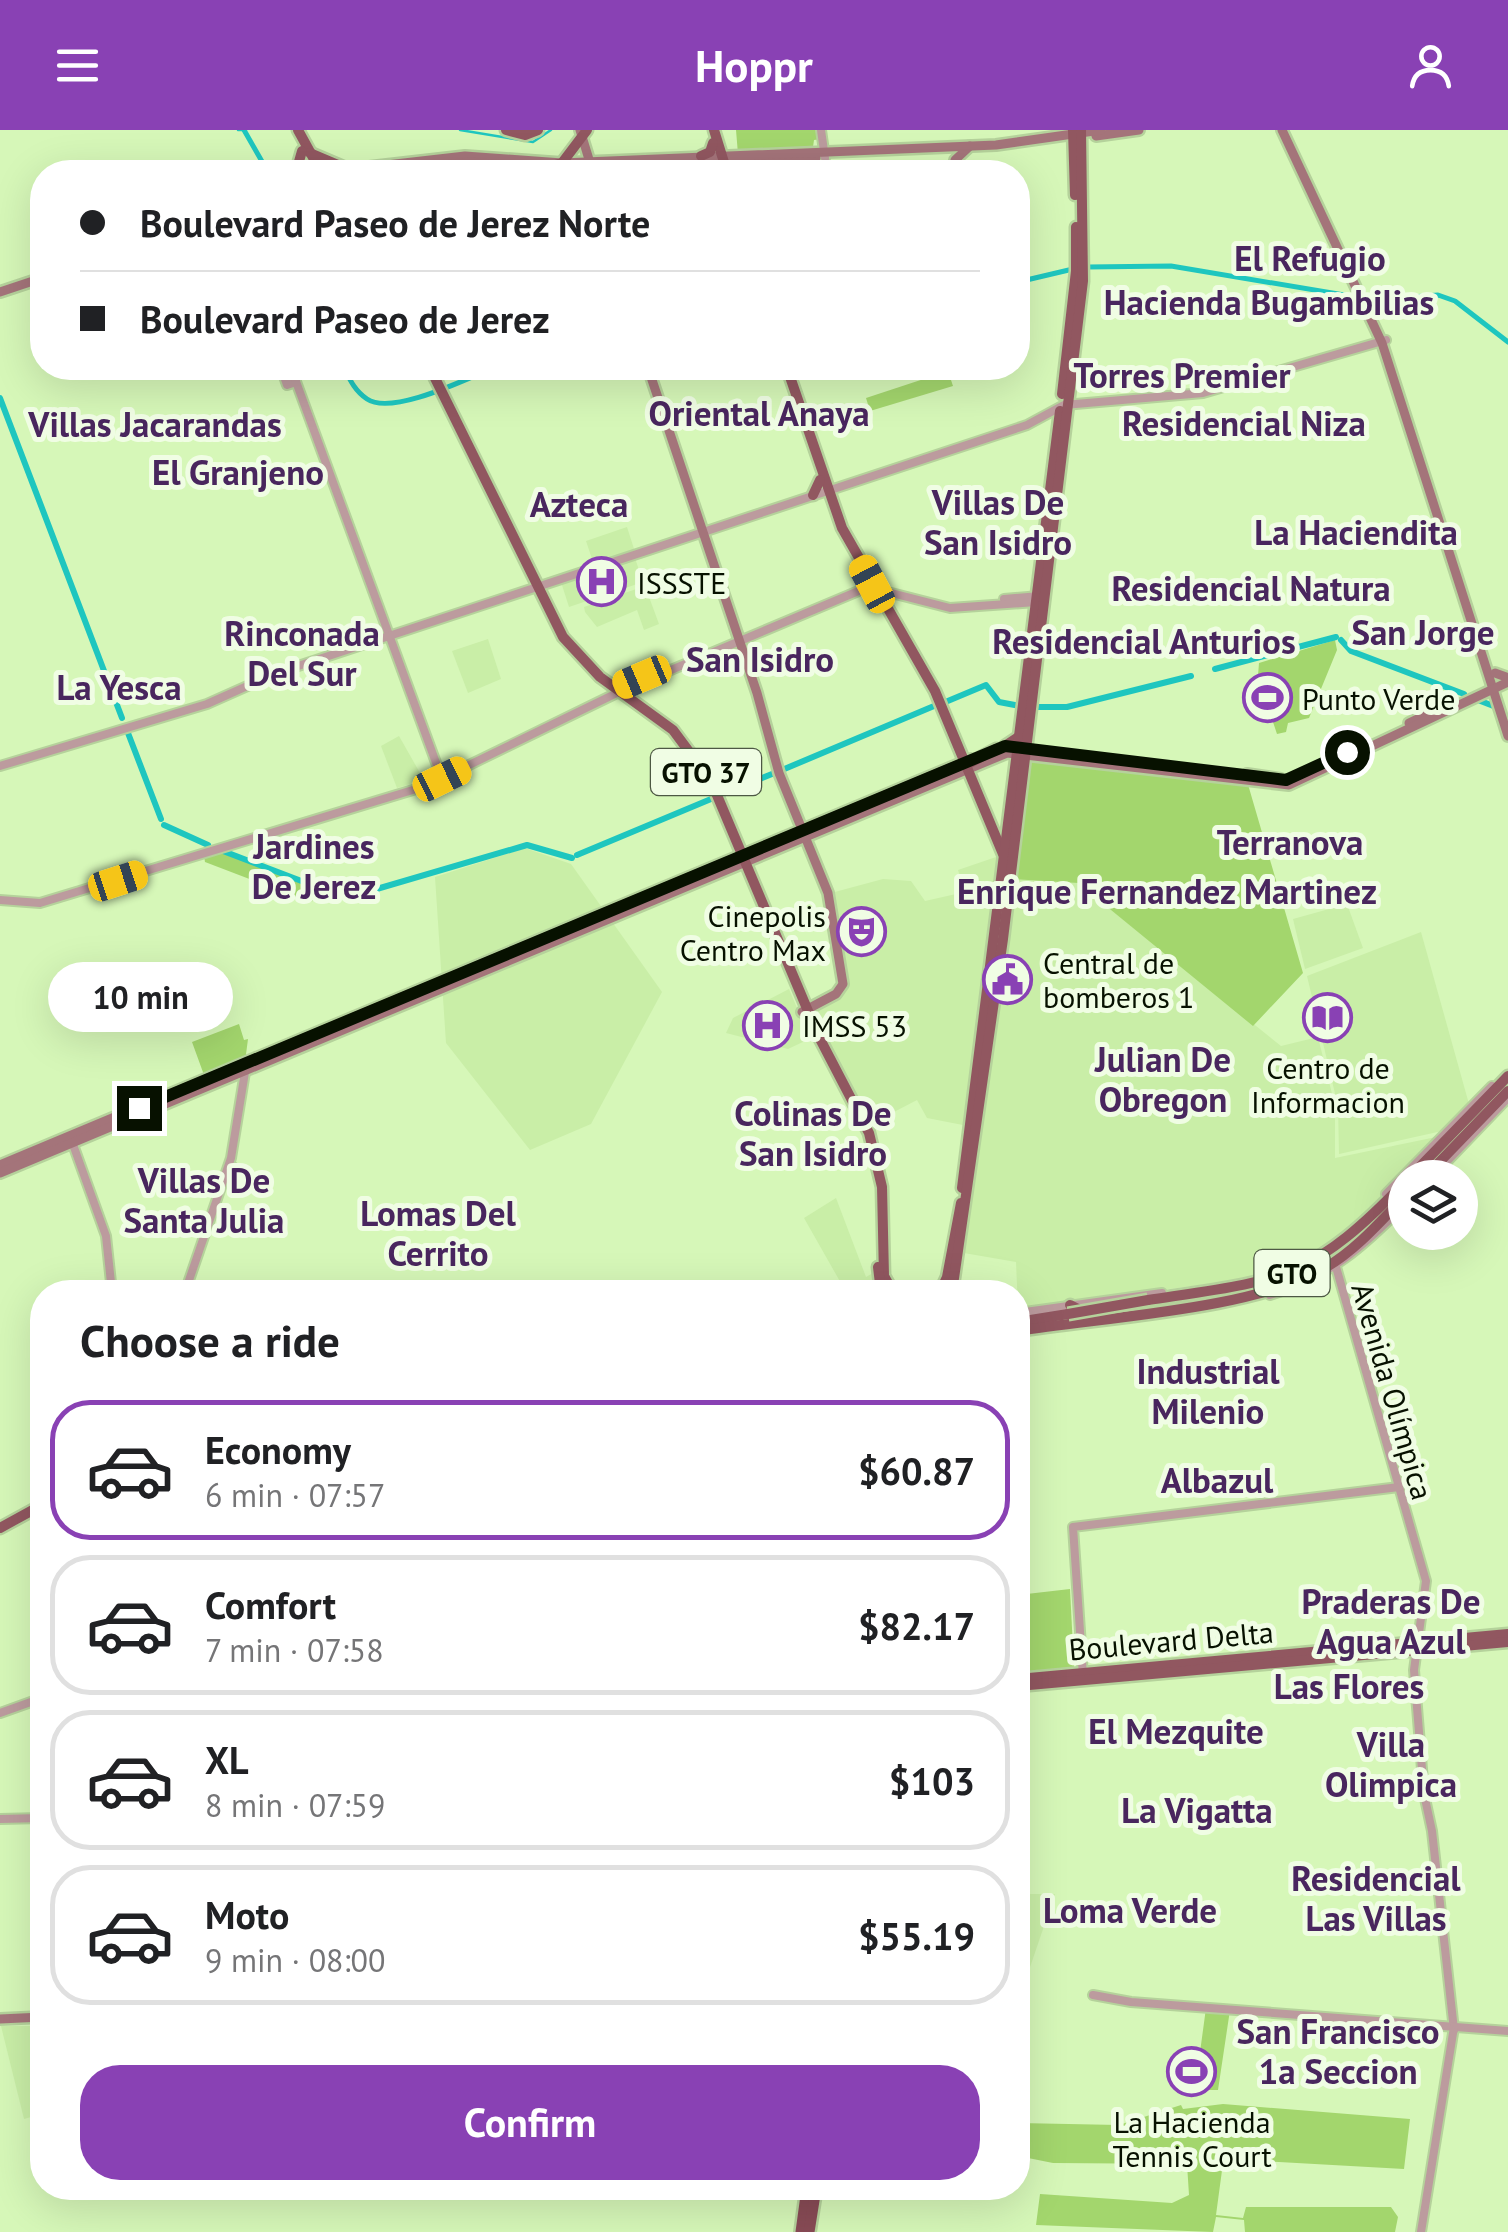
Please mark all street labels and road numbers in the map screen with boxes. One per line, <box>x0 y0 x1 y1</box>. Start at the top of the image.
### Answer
road number: GTO 37 <box>651 749 761 795</box>
road number: GTO <box>1254 1250 1330 1296</box>
street label: Avenida Olímpica <box>1343 1278 1443 1504</box>
street label: Boulevard Delta <box>1067 1612 1275 1668</box>

